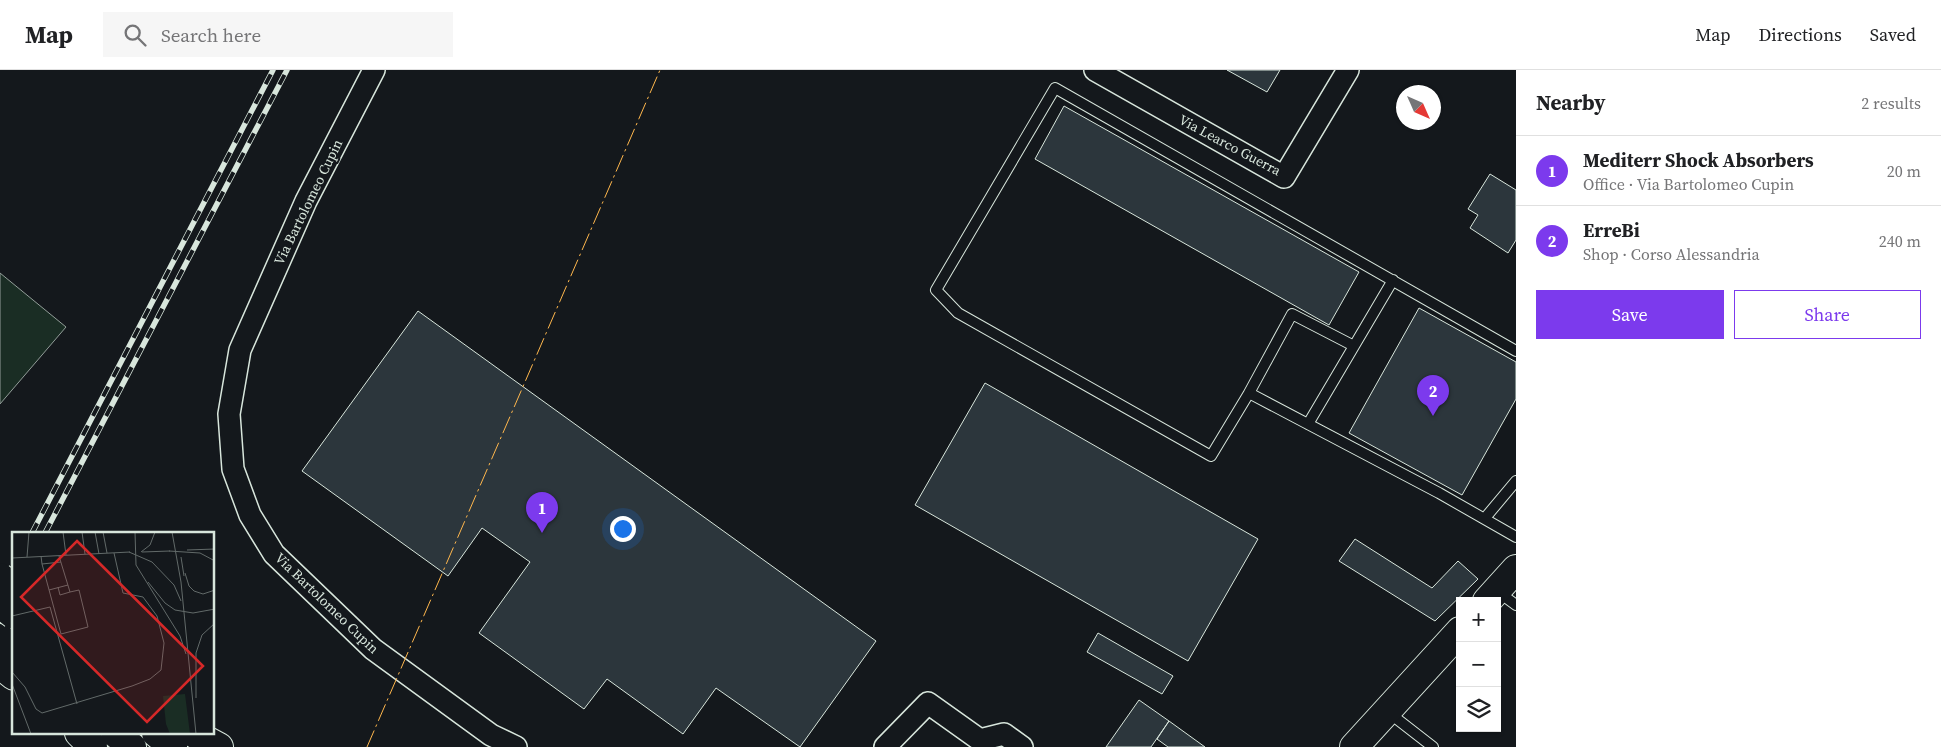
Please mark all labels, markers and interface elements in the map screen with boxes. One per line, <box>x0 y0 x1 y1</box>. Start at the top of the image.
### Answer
search box <box>103 12 453 57</box>
text: Map <box>25 18 73 51</box>
icon: search <box>121 21 149 49</box>
text: Search here <box>161 22 261 48</box>
text: Map <box>1695 22 1731 47</box>
text: Directions <box>1759 22 1842 47</box>
text: Saved <box>1870 22 1916 47</box>
north arrow <box>1396 85 1441 130</box>
text: Nearby <box>1536 88 1606 117</box>
text: 2 results <box>1861 92 1921 114</box>
street label: Via Learco Guerra <box>1175 110 1285 181</box>
street label: Via Bartolomeo Cupin <box>269 135 347 268</box>
text: Mediterr Shock Absorbers <box>1583 147 1814 173</box>
text: 1 <box>1548 160 1556 182</box>
text: 20 m <box>1887 160 1921 182</box>
text: Office · Via Bartolomeo Cupin <box>1583 173 1794 195</box>
text: ErreBi <box>1583 217 1640 243</box>
text: 2 <box>1548 230 1556 252</box>
text: 240 m <box>1879 230 1921 252</box>
text: Shop · Corso Alessandria <box>1583 243 1760 265</box>
button: Save <box>1536 290 1724 339</box>
button: Share <box>1734 290 1921 339</box>
pin: 2 <box>1417 375 1449 416</box>
pin: 1 <box>526 492 558 533</box>
your location <box>610 516 636 542</box>
inset map <box>12 532 215 734</box>
street label: Via Bartolomeo Cupin <box>270 548 384 658</box>
map controls <box>1456 597 1501 732</box>
button: + <box>1456 597 1501 642</box>
button: − <box>1456 642 1501 687</box>
button: layers <box>1456 687 1501 732</box>

